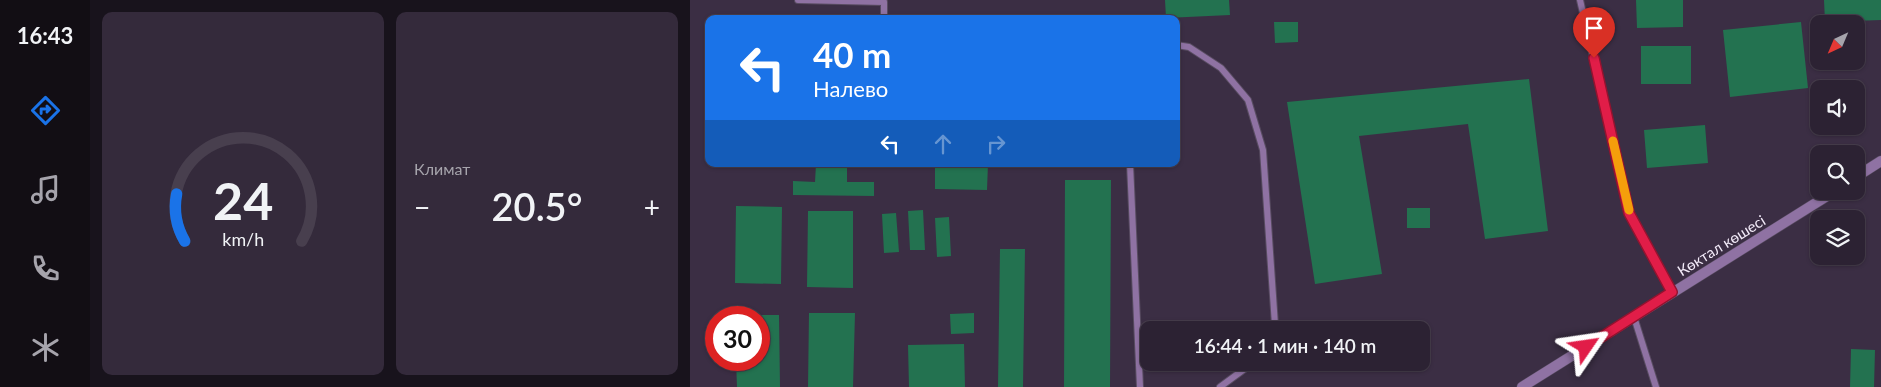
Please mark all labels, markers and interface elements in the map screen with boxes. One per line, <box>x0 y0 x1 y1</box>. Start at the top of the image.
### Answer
pin <box>1573 7 1615 58</box>
icon: arrive <box>1580 14 1608 42</box>
north arrow <box>1810 15 1865 70</box>
map controls <box>1810 15 1865 265</box>
text: 16:43 <box>17 22 73 49</box>
text: 40 m <box>813 33 891 75</box>
icon: left <box>730 35 795 100</box>
text: Налево <box>813 75 888 102</box>
button: sound <box>1810 80 1865 135</box>
icon: directions <box>28 93 63 128</box>
icon: left <box>876 130 904 158</box>
icon: ahead <box>929 130 957 158</box>
icon: right <box>982 130 1010 158</box>
button: search <box>1810 145 1865 200</box>
text: Климат <box>414 159 470 178</box>
text: 24 <box>213 169 273 231</box>
icon: music <box>28 172 63 207</box>
text: 20.5° <box>492 183 582 229</box>
text: − <box>414 190 430 224</box>
text: + <box>644 190 660 224</box>
button: layers <box>1810 210 1865 265</box>
street label: Көктал көшесі <box>1674 211 1768 279</box>
text: km/h <box>222 228 264 250</box>
icon: phone <box>28 251 63 286</box>
speed limit sign: 30 <box>705 306 770 371</box>
position arrow <box>1559 320 1611 372</box>
icon: climate <box>28 330 63 365</box>
text: 16:44 · 1 мин · 140 m <box>1194 334 1376 357</box>

